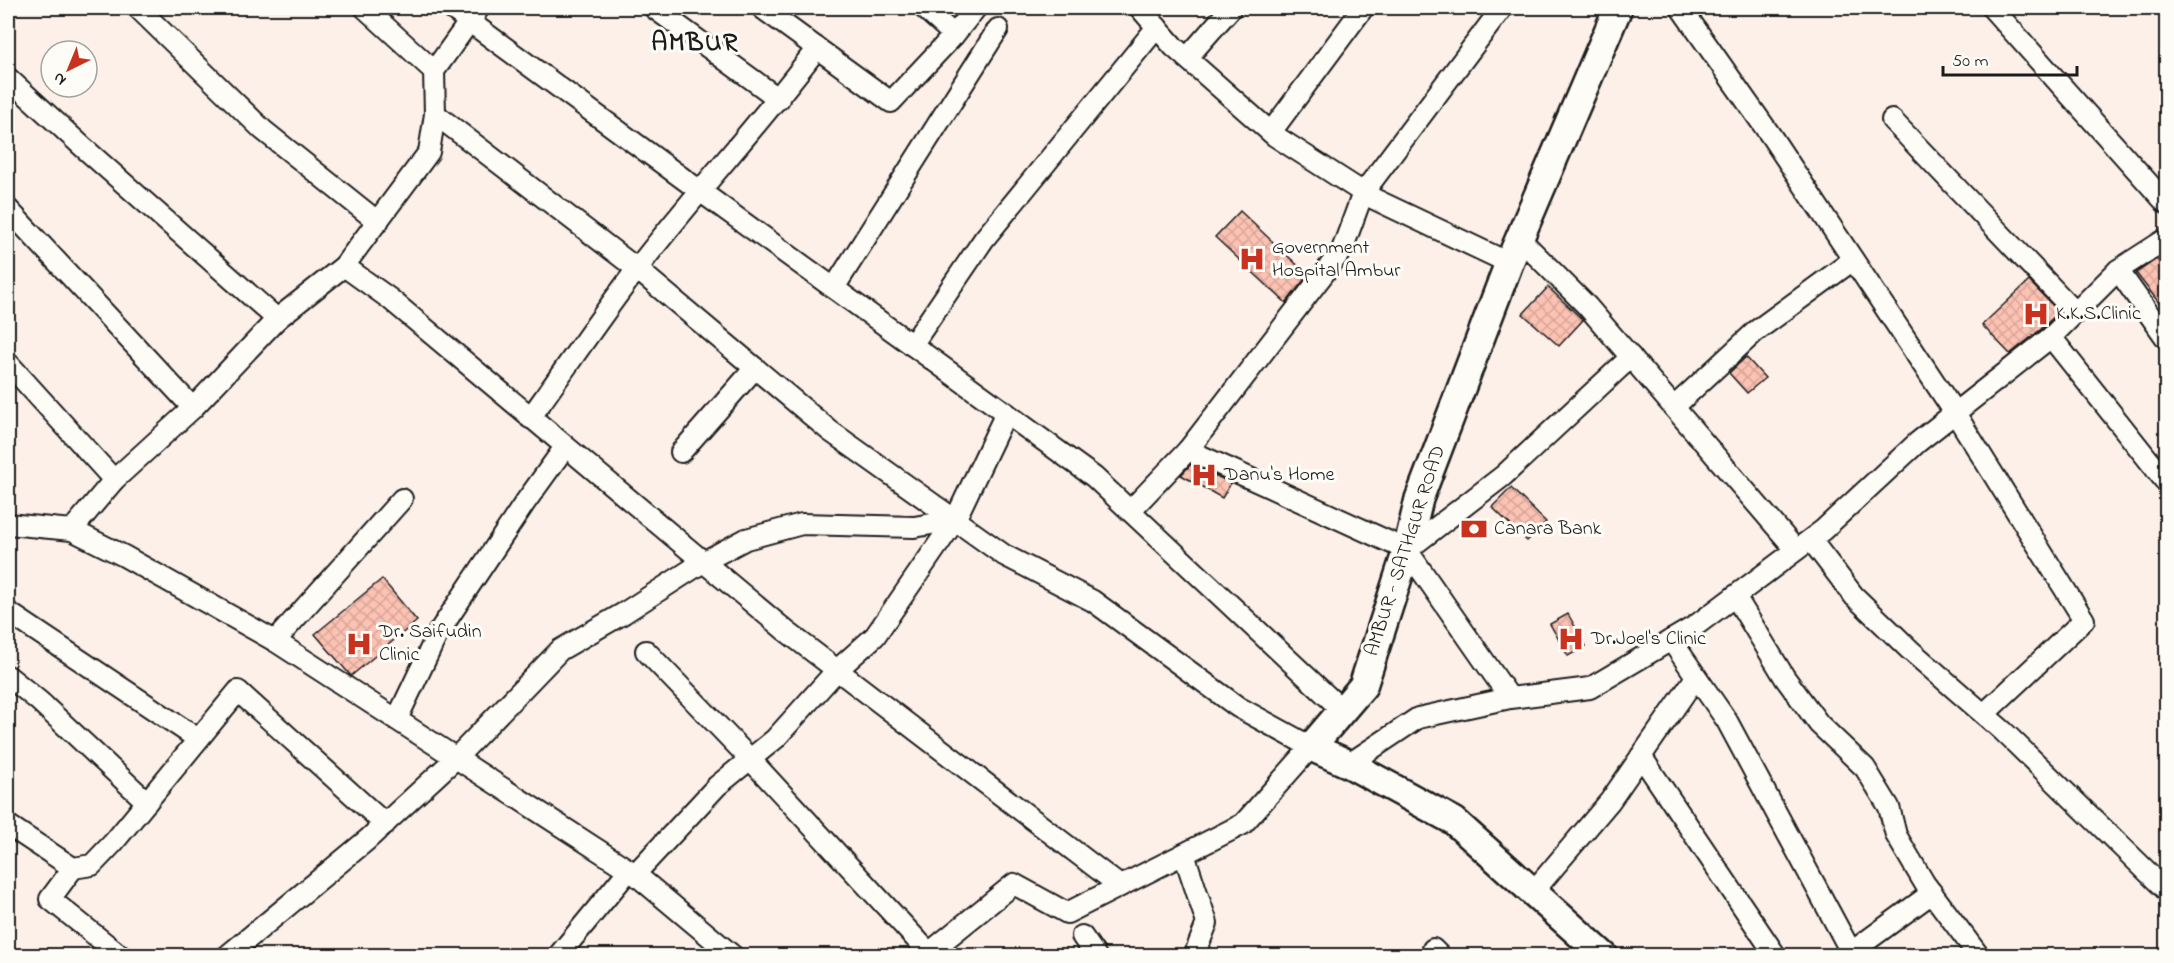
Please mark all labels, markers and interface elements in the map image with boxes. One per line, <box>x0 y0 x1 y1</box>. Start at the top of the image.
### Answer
district label: AMBUR <box>651 25 739 63</box>
north arrow <box>39 39 99 99</box>
scale bar <box>1943 39 2076 77</box>
text: 50 m <box>1952 49 1989 75</box>
text: N <box>48 66 72 91</box>
place label: Government Hospital Ambur <box>1272 234 1401 286</box>
hospital icon: Government Hospital Ambur <box>1237 244 1267 274</box>
hospital icon: K.K.S.Clinic <box>2021 299 2051 329</box>
place label: K.K.S.Clinic <box>2056 300 2141 329</box>
street label: AMBUR - SATHGUR ROAD <box>1358 442 1454 660</box>
hospital icon: Danu's Home <box>1189 460 1219 490</box>
place label: Danu's Home <box>1223 461 1335 490</box>
bank icon: Canara Bank <box>1459 514 1489 544</box>
place label: Canara Bank <box>1494 515 1602 544</box>
place label: Dr. Saifudin Clinic <box>378 618 482 670</box>
hospital icon: Dr.Joel's Clinic <box>1556 624 1586 654</box>
place label: Dr.Joel's Clinic <box>1590 625 1706 654</box>
hospital icon: Dr. Saifudin Clinic <box>344 629 374 659</box>

